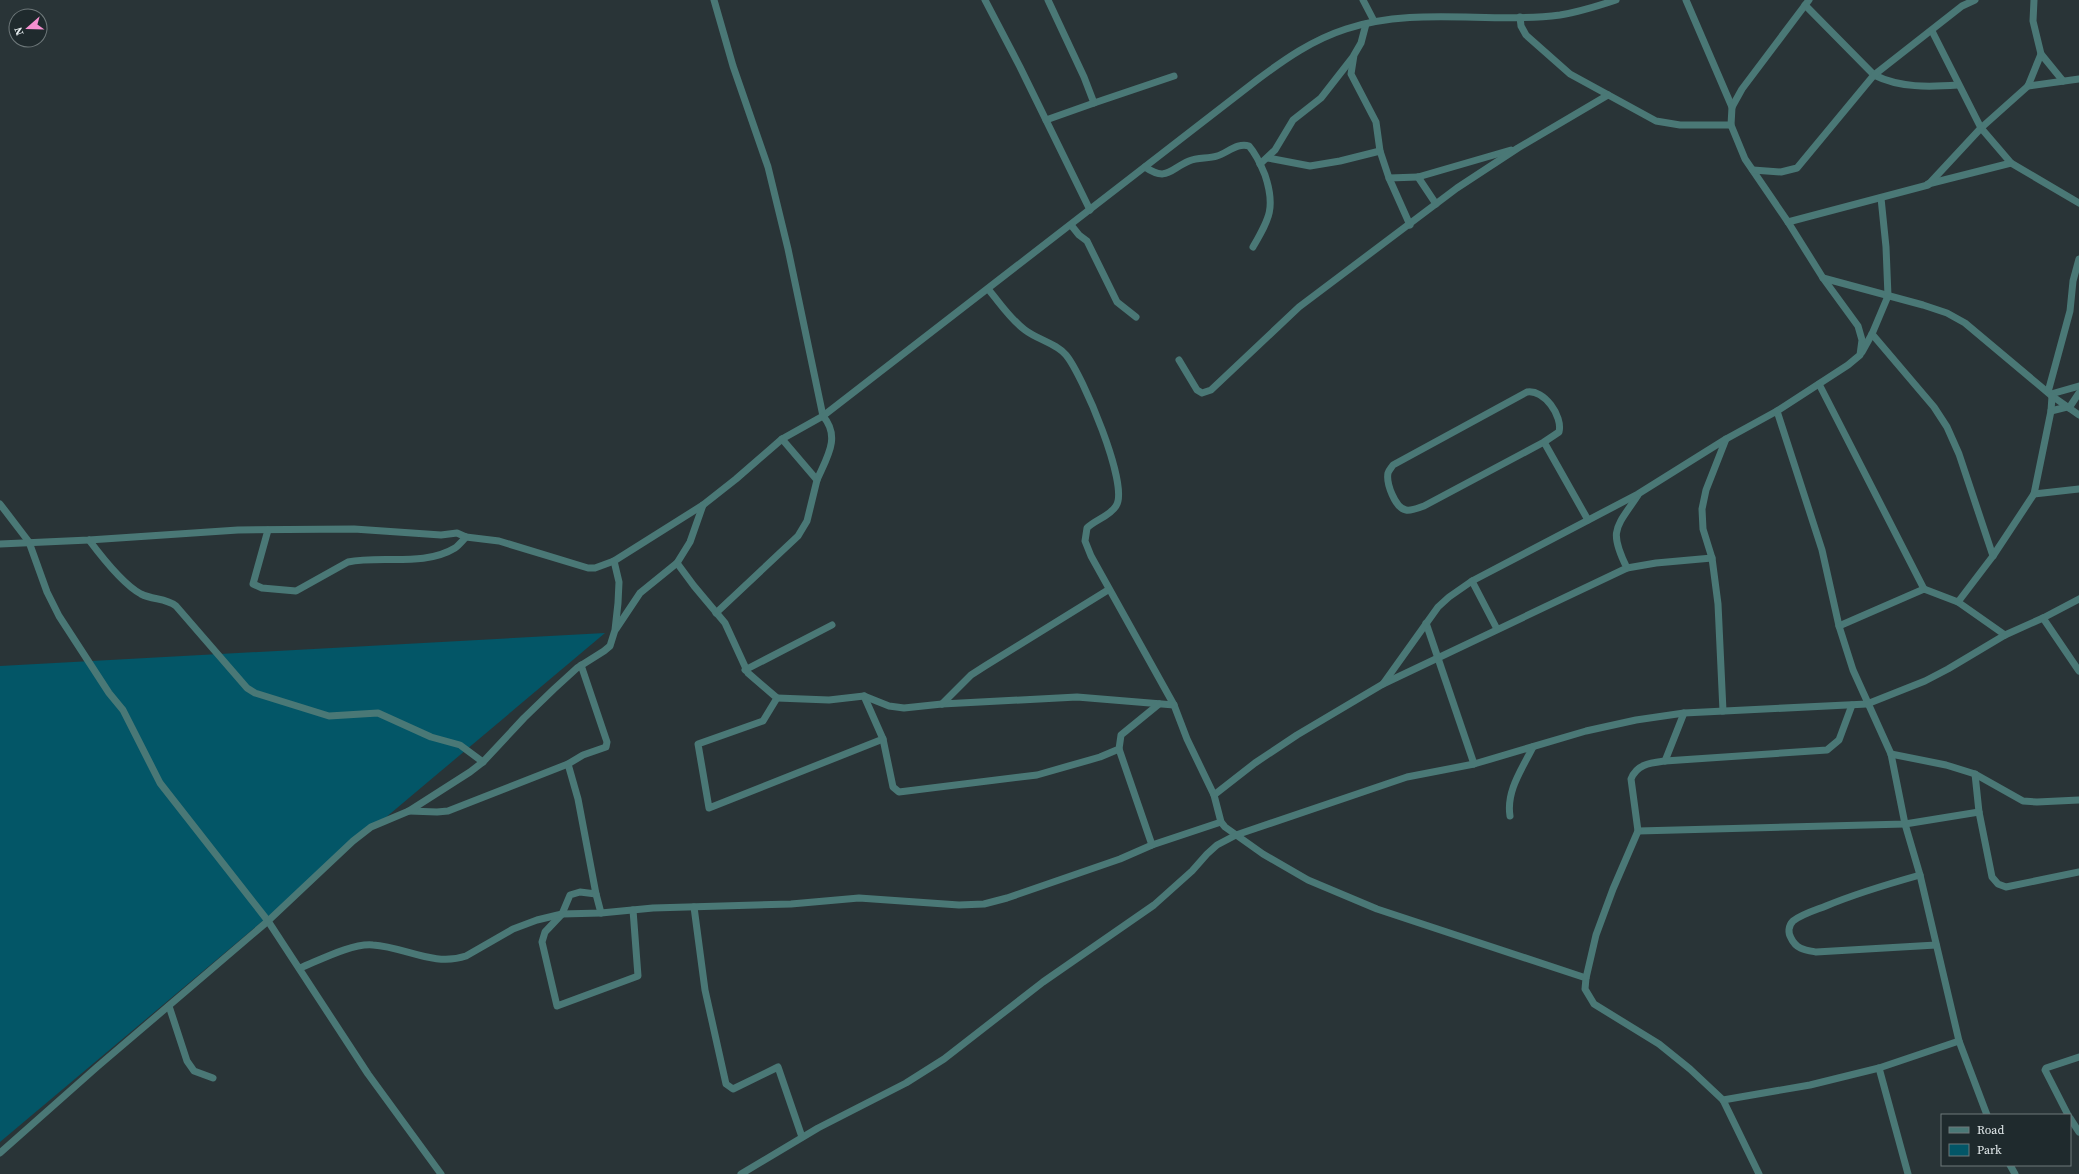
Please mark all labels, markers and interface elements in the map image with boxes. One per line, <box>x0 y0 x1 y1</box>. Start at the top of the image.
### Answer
north arrow <box>8 8 48 48</box>
text: N <box>11 25 27 38</box>
legend <box>1941 1114 2071 1166</box>
text: Road <box>1977 1122 2004 1138</box>
text: Park <box>1977 1142 2002 1158</box>

